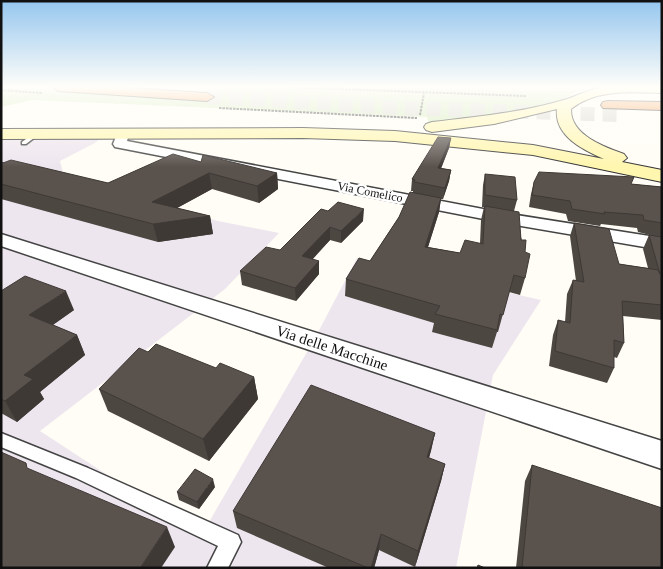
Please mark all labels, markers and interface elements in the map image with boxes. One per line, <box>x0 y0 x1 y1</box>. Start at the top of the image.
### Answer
street label: Via Comelico <box>336 179 404 205</box>
street label: Via delle Macchine <box>274 322 390 374</box>

